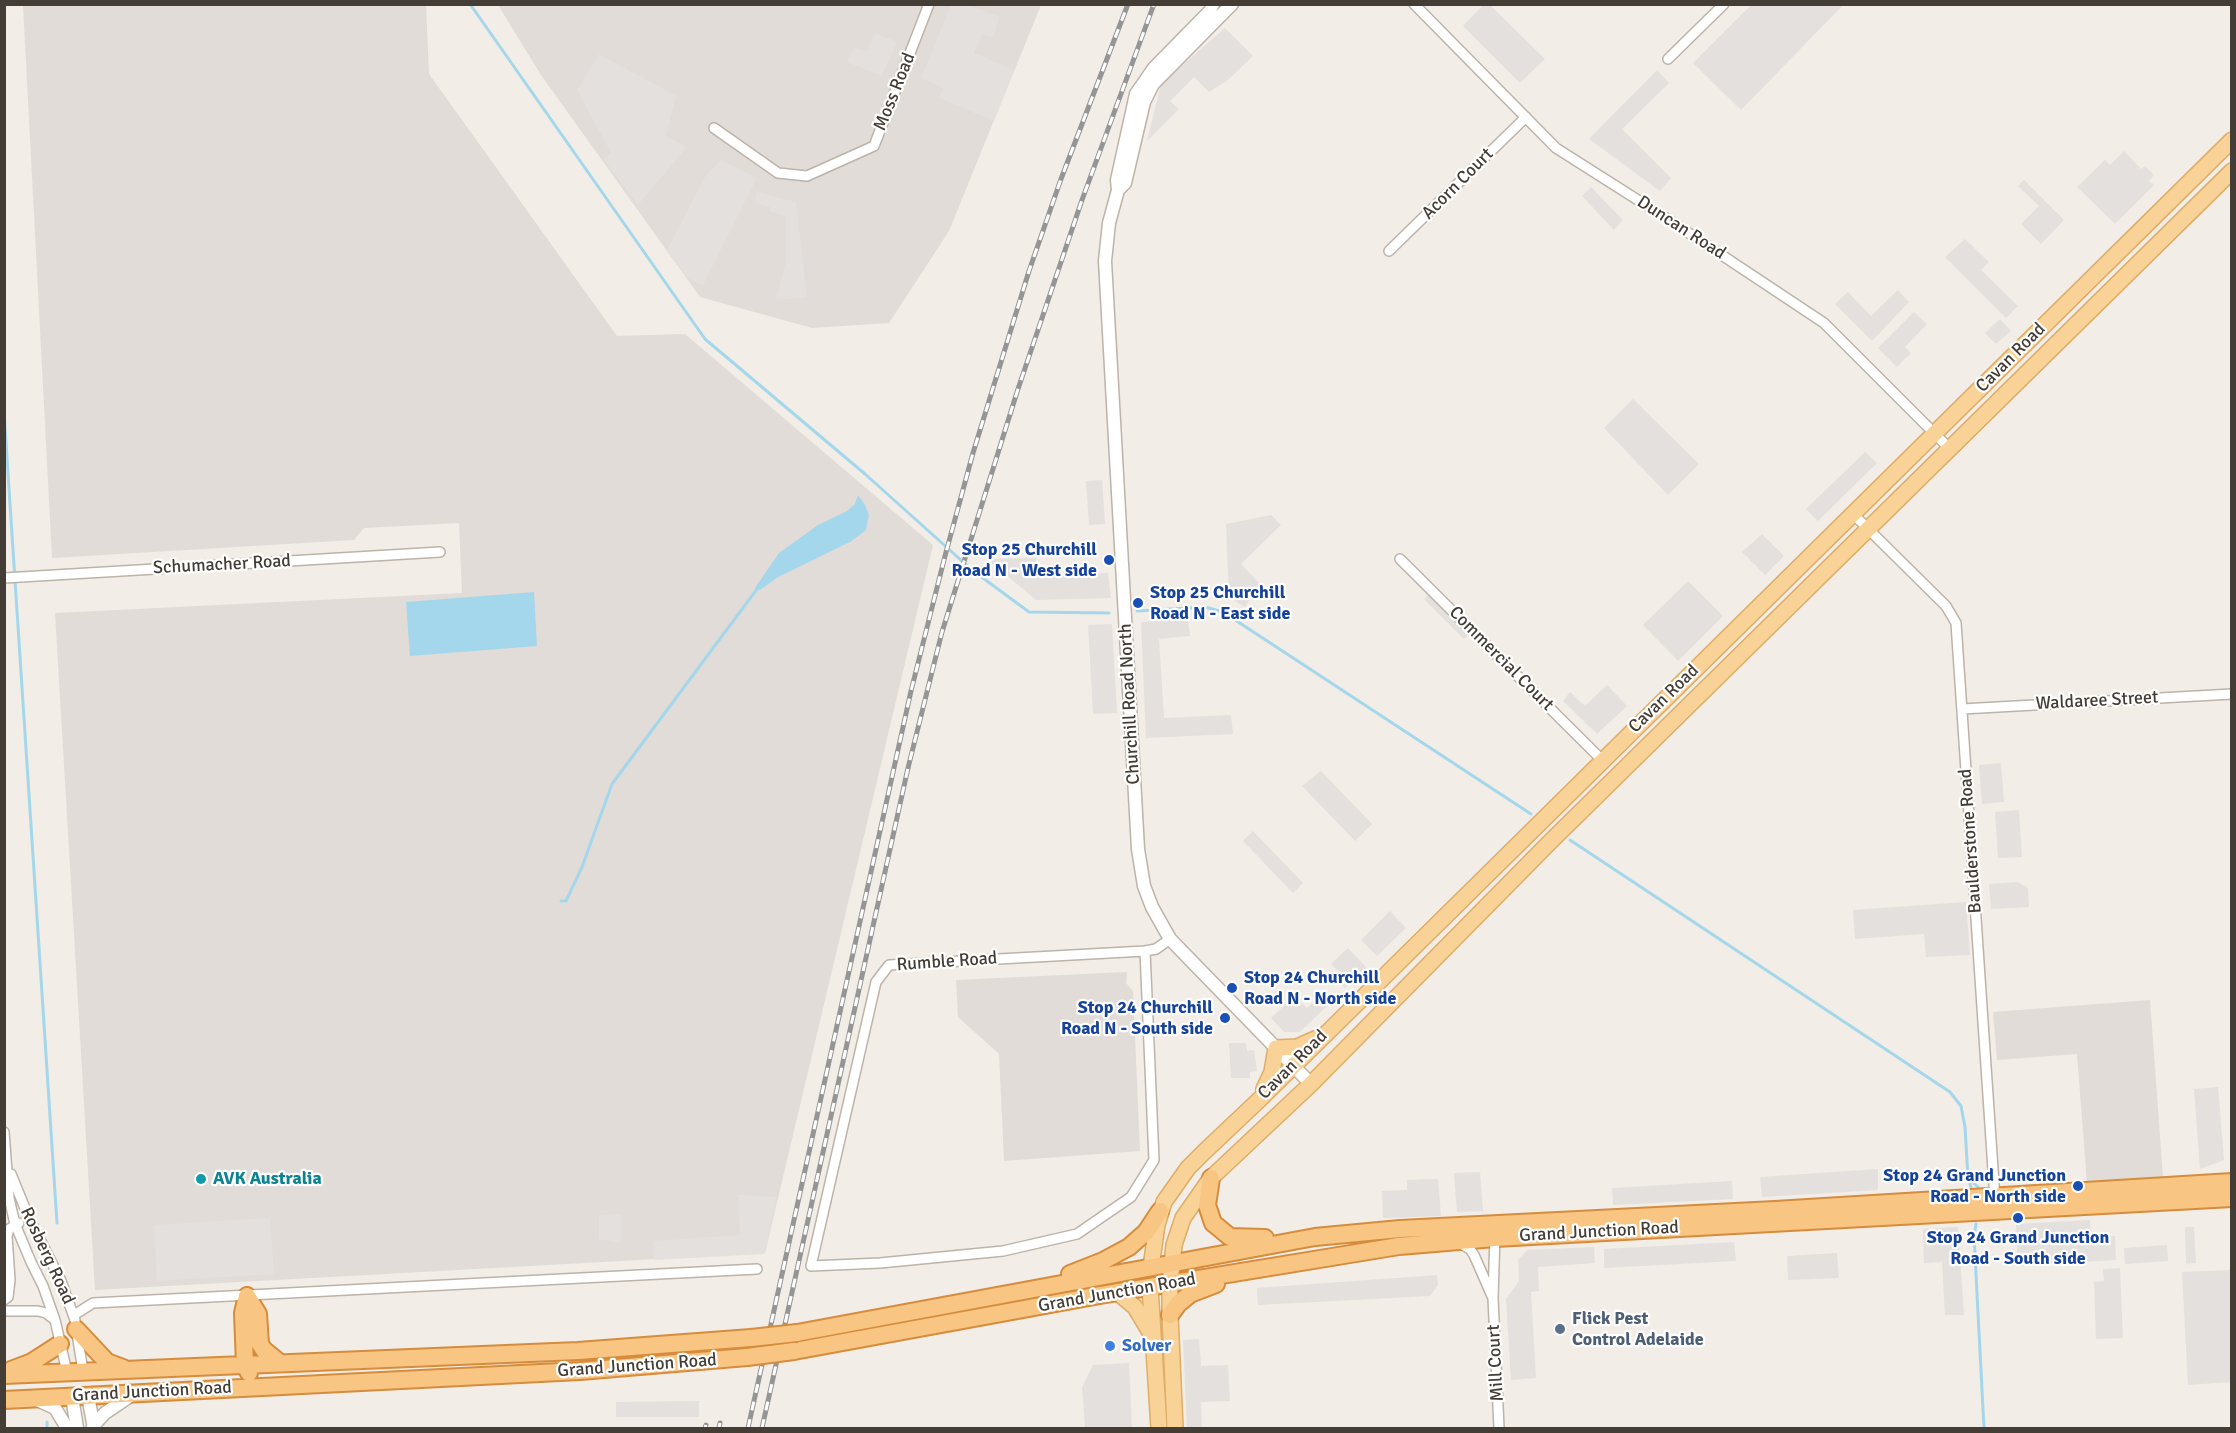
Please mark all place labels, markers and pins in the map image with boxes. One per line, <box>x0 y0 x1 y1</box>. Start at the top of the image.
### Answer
place label: Stop 25 Churchill Road N - West side <box>952 539 1097 582</box>
marker: Stop 25 Churchill Road N - West side <box>1102 553 1116 567</box>
place label: Stop 25 Churchill Road N - East side <box>1150 582 1290 624</box>
marker: Stop 25 Churchill Road N - East side <box>1131 596 1145 610</box>
place label: Stop 24 Churchill Road N - North side <box>1244 967 1396 1010</box>
marker: Stop 24 Churchill Road N - North side <box>1225 981 1239 995</box>
place label: Stop 24 Churchill Road N - South side <box>1061 997 1213 1040</box>
marker: Stop 24 Churchill Road N - South side <box>1218 1011 1232 1025</box>
place label: Stop 24 Grand Junction Road - North side <box>1883 1165 2066 1208</box>
place label: AVK Australia <box>213 1168 322 1190</box>
marker: AVK Australia <box>194 1172 208 1186</box>
marker: Stop 24 Grand Junction Road - North side <box>2071 1179 2085 1193</box>
marker: Stop 24 Grand Junction Road - South side <box>2011 1211 2025 1225</box>
place label: Stop 24 Grand Junction Road - South side <box>1927 1227 2109 1270</box>
place label: Flick Pest Control Adelaide <box>1572 1308 1704 1350</box>
marker: Flick Pest Control Adelaide <box>1553 1322 1567 1336</box>
place label: Solver <box>1122 1335 1171 1357</box>
marker: Solver <box>1103 1339 1117 1353</box>

